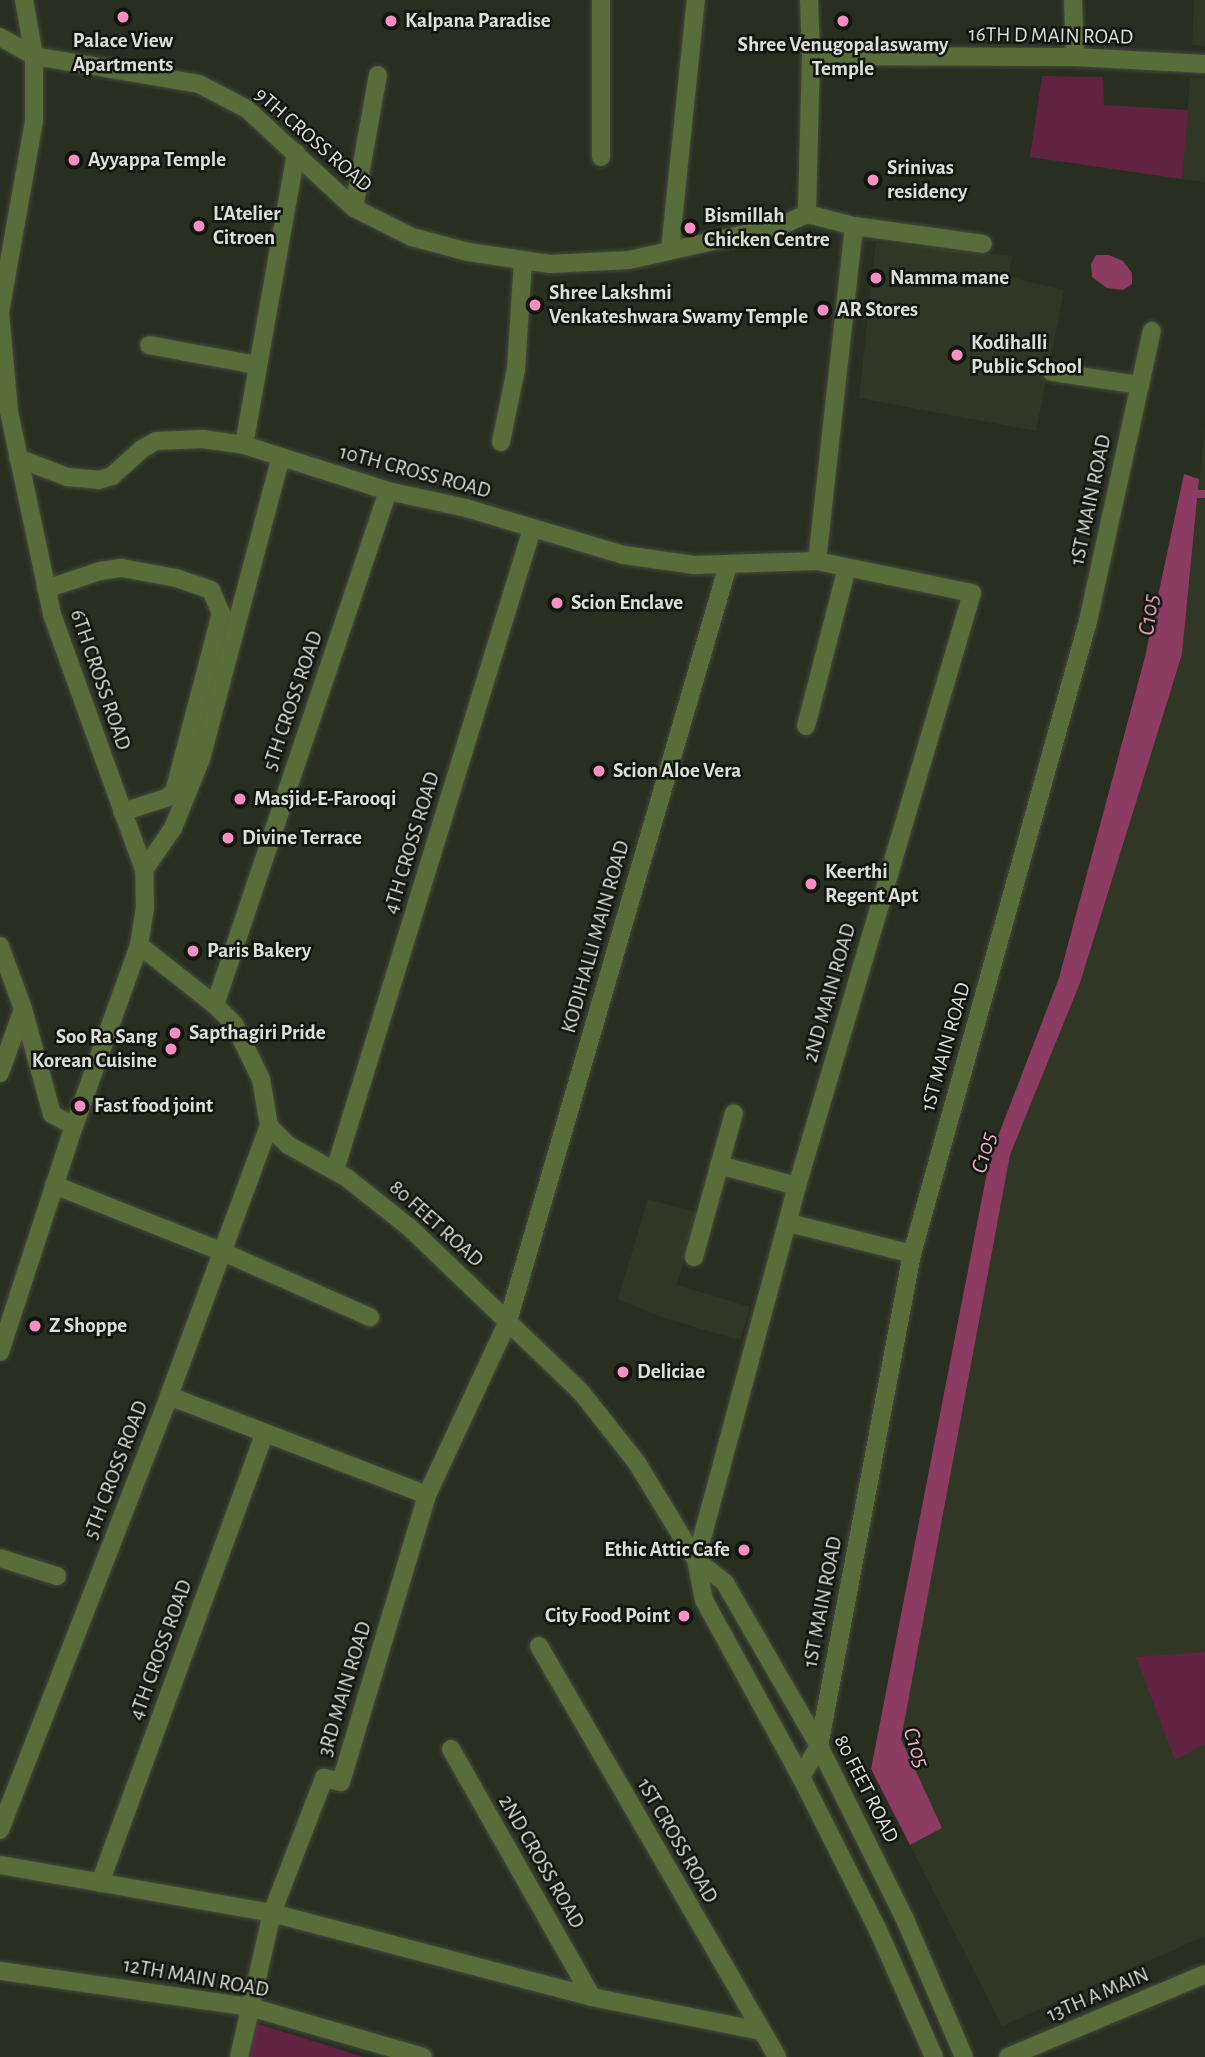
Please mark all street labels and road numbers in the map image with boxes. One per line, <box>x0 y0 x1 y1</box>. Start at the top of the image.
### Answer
street label: 16TH D MAIN ROAD <box>969 22 1133 50</box>
street label: 9TH CROSS ROAD <box>249 82 377 198</box>
street label: 1ST MAIN ROAD <box>1065 432 1117 568</box>
street label: 10TH CROSS ROAD <box>337 440 493 504</box>
street label: 6TH CROSS ROAD <box>64 606 136 754</box>
street label: 5TH CROSS ROAD <box>257 628 329 774</box>
street label: 4TH CROSS ROAD <box>378 769 446 917</box>
street label: KODIHALLI MAIN ROAD <box>556 838 636 1036</box>
street label: 2ND MAIN ROAD <box>798 921 862 1065</box>
street label: 1ST MAIN ROAD <box>916 980 976 1114</box>
street label: 80 FEET ROAD <box>384 1175 488 1273</box>
street label: 5TH CROSS ROAD <box>78 1397 154 1543</box>
street label: 1ST MAIN ROAD <box>798 1534 848 1670</box>
street label: 4TH CROSS ROAD <box>124 1576 198 1724</box>
street label: 3RD MAIN ROAD <box>313 1619 377 1759</box>
street label: 80 FEET ROAD <box>828 1731 904 1847</box>
street label: 1ST CROSS ROAD <box>631 1774 723 1908</box>
street label: 2ND CROSS ROAD <box>493 1791 589 1933</box>
street label: 12TH MAIN ROAD <box>121 1953 271 2003</box>
street label: 13TH A MAIN <box>1043 1962 1153 2028</box>

